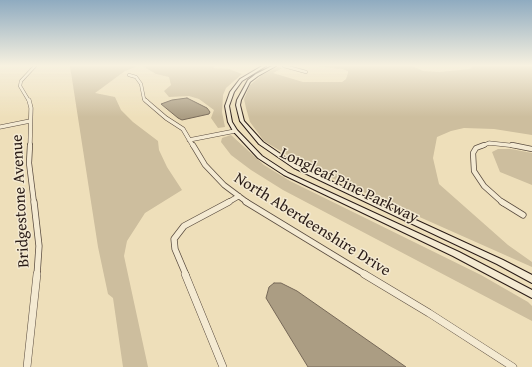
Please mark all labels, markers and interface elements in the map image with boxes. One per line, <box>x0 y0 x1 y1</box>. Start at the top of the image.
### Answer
street label: Bridgestone Avenue <box>8 134 34 268</box>
street label: Longleaf Pine Parkway <box>277 144 421 228</box>
street label: North Aberdeenshire Drive <box>230 169 394 281</box>

